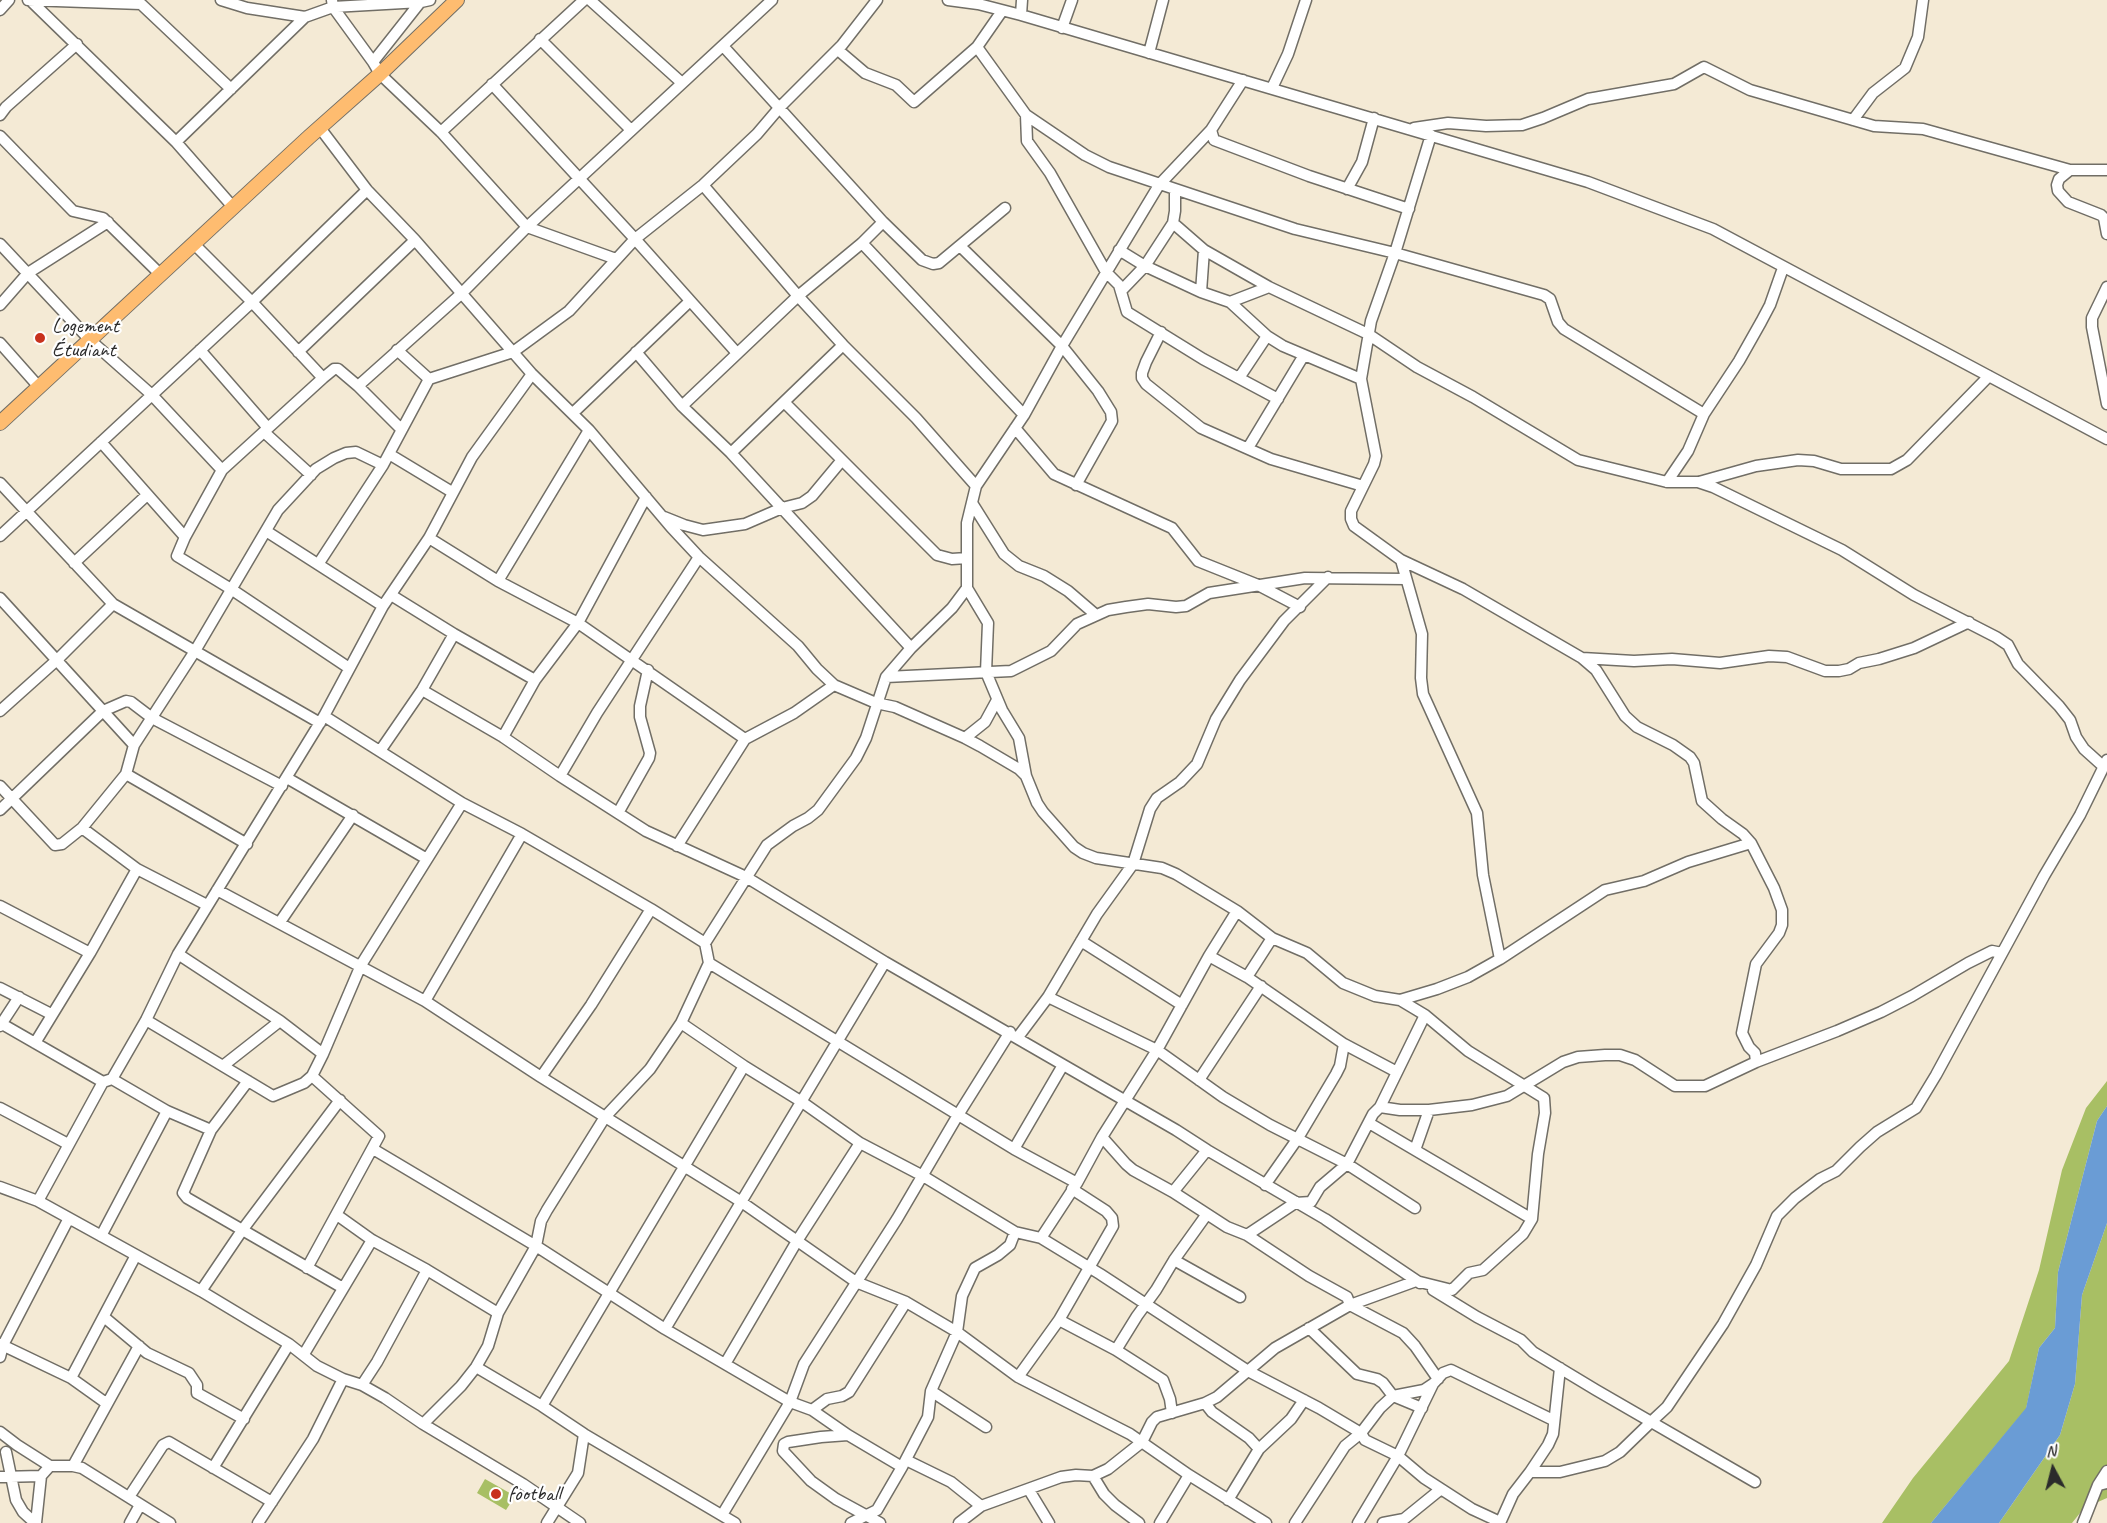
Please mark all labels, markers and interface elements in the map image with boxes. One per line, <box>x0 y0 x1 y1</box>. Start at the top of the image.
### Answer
place label: Logement Étudiant <box>52 313 119 363</box>
marker: Logement Étudiant <box>33 331 47 345</box>
north arrow <box>2023 1439 2083 1499</box>
text: N <box>2045 1441 2057 1462</box>
place label: football <box>508 1481 561 1507</box>
marker: football <box>489 1487 503 1501</box>

